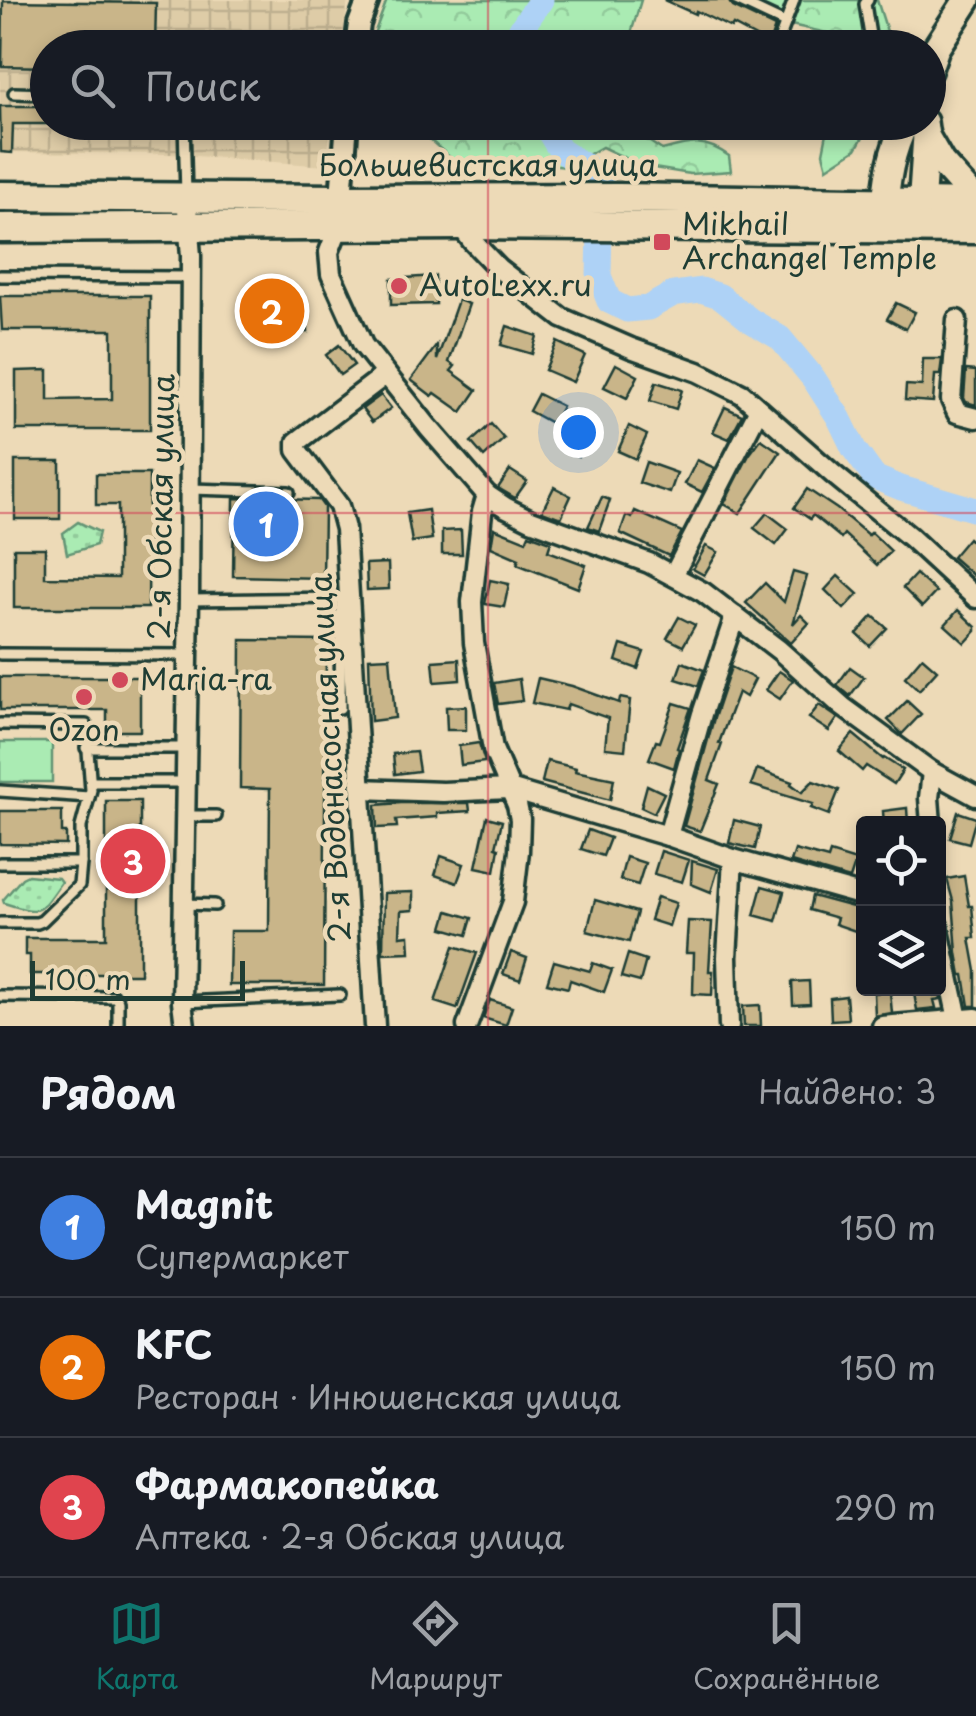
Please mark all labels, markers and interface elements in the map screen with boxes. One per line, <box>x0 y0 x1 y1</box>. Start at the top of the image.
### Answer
search box <box>30 30 946 140</box>
text: Поиск <box>145 57 260 114</box>
icon: search <box>65 58 120 113</box>
street label: Большевистская улица <box>319 141 658 186</box>
place label: Mikhail Archangel Temple <box>682 200 937 279</box>
marker: Mikhail Archangel Temple <box>651 231 673 253</box>
place label: AutoLexx.ru <box>419 261 592 306</box>
pin: 2 <box>240 274 304 348</box>
marker: AutoLexx.ru <box>388 275 410 297</box>
street label: 2-я Обская улица <box>135 373 184 640</box>
your location <box>553 407 604 458</box>
pin: 1 <box>234 486 298 562</box>
street label: 2-я Водонасосная улица <box>296 573 361 944</box>
place label: Maria-ra <box>140 655 272 700</box>
marker: Maria-ra <box>109 669 131 691</box>
marker: Ozon <box>73 686 95 708</box>
place label: Ozon <box>48 706 120 751</box>
map controls <box>856 816 946 996</box>
button: locate <box>856 816 946 906</box>
pin: 3 <box>100 824 166 898</box>
button: layers <box>856 906 946 996</box>
scale bar <box>30 956 245 1000</box>
text: 100 m <box>45 957 131 1000</box>
text: Рядом <box>40 1060 177 1123</box>
text: Найдено: 3 <box>758 1067 936 1115</box>
text: Magnit <box>135 1175 273 1232</box>
text: 1 <box>65 1203 80 1251</box>
text: 150 m <box>840 1203 936 1251</box>
text: Супермаркет <box>135 1232 349 1280</box>
text: KFC <box>135 1315 213 1372</box>
text: 2 <box>61 1343 84 1391</box>
text: 150 m <box>840 1343 936 1391</box>
text: Ресторан · Инюшенская улица <box>135 1372 621 1420</box>
text: Фармакопейка <box>135 1455 439 1512</box>
text: 3 <box>62 1483 83 1531</box>
text: 290 m <box>834 1483 936 1531</box>
text: Аптека · 2-я Обская улица <box>135 1512 564 1560</box>
tab: Карта <box>96 1596 178 1699</box>
tab: Маршрут <box>369 1596 502 1699</box>
tab: Сохранённые <box>693 1596 880 1699</box>

